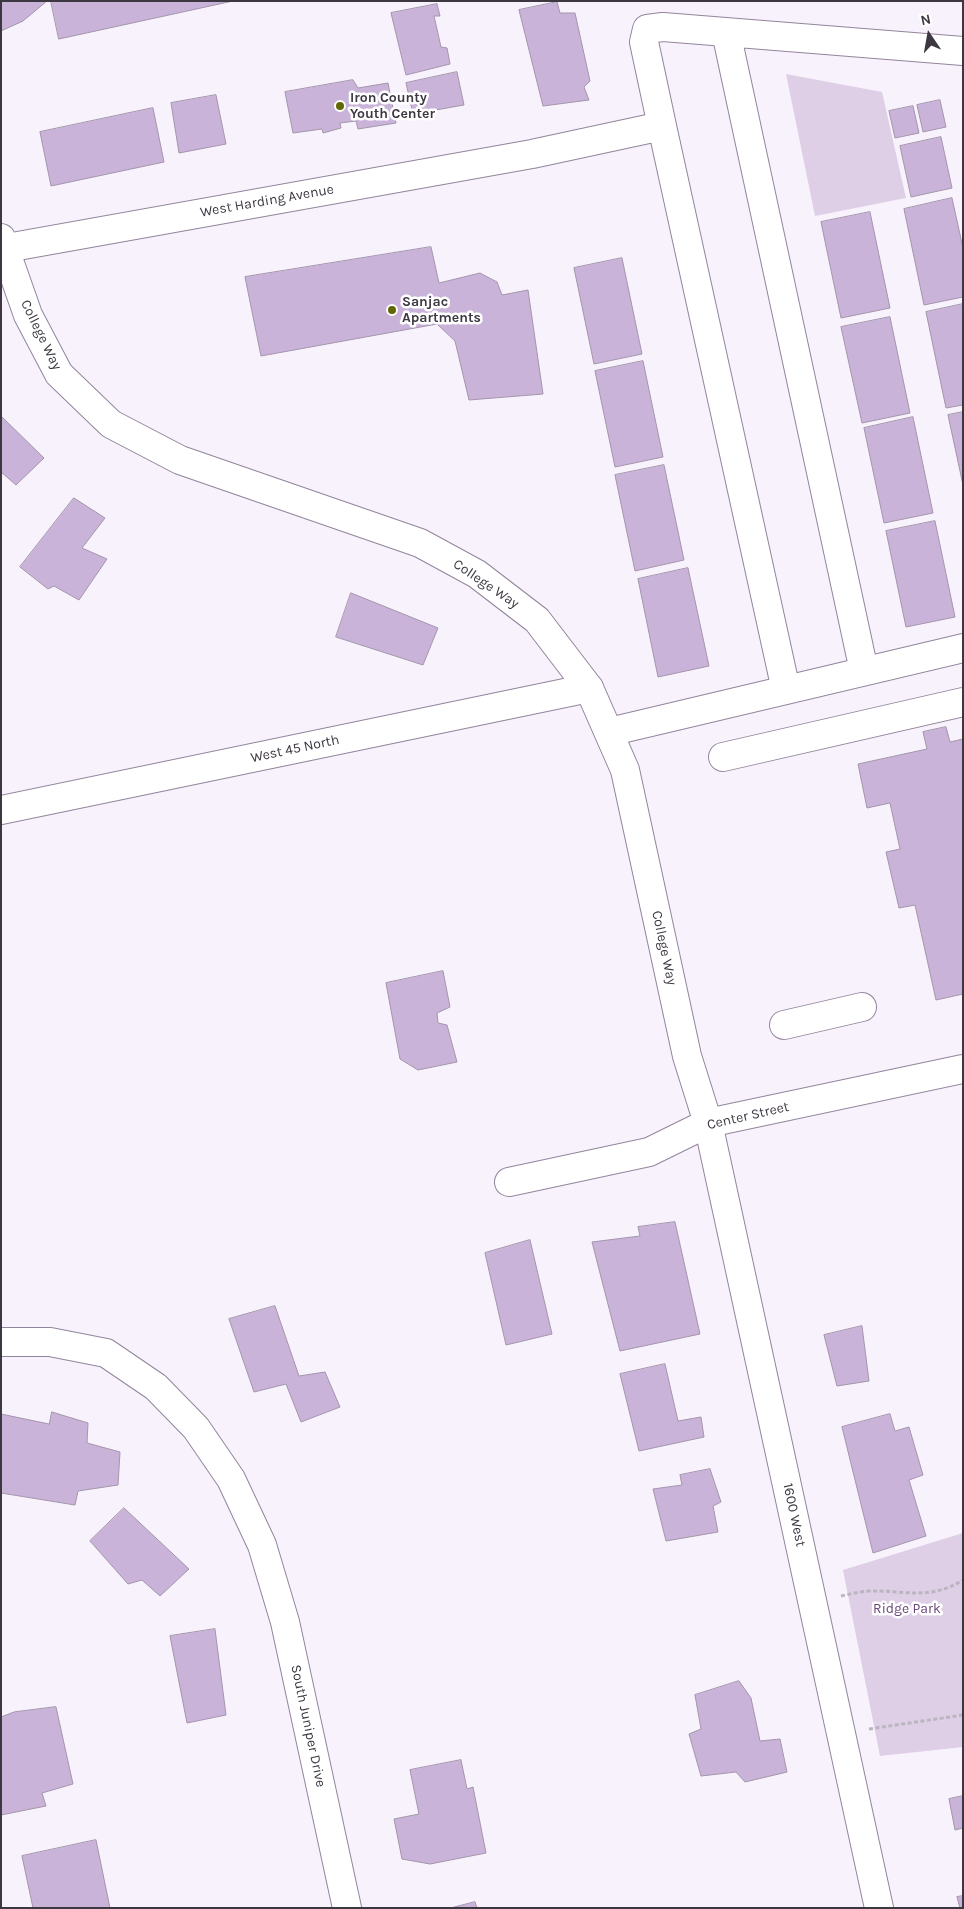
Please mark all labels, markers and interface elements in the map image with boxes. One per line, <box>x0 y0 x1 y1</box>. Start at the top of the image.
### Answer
north arrow <box>904 10 954 60</box>
text: N <box>919 10 932 29</box>
place label: Iron County Youth Center <box>350 90 435 122</box>
marker: Iron County Youth Center <box>334 100 346 112</box>
street label: West Harding Avenue <box>199 181 335 221</box>
place label: Sanjac Apartments <box>402 294 481 326</box>
street label: College Way <box>17 297 65 373</box>
marker: Sanjac Apartments <box>386 304 398 316</box>
street label: College Way <box>450 556 522 612</box>
street label: West 45 North <box>249 731 341 767</box>
street label: College Way <box>648 909 680 987</box>
street label: Center Street <box>705 1098 791 1134</box>
street label: 1600 West <box>779 1482 809 1548</box>
park label: Ridge Park <box>873 1601 941 1617</box>
street label: South Juniper Drive <box>287 1663 329 1789</box>

